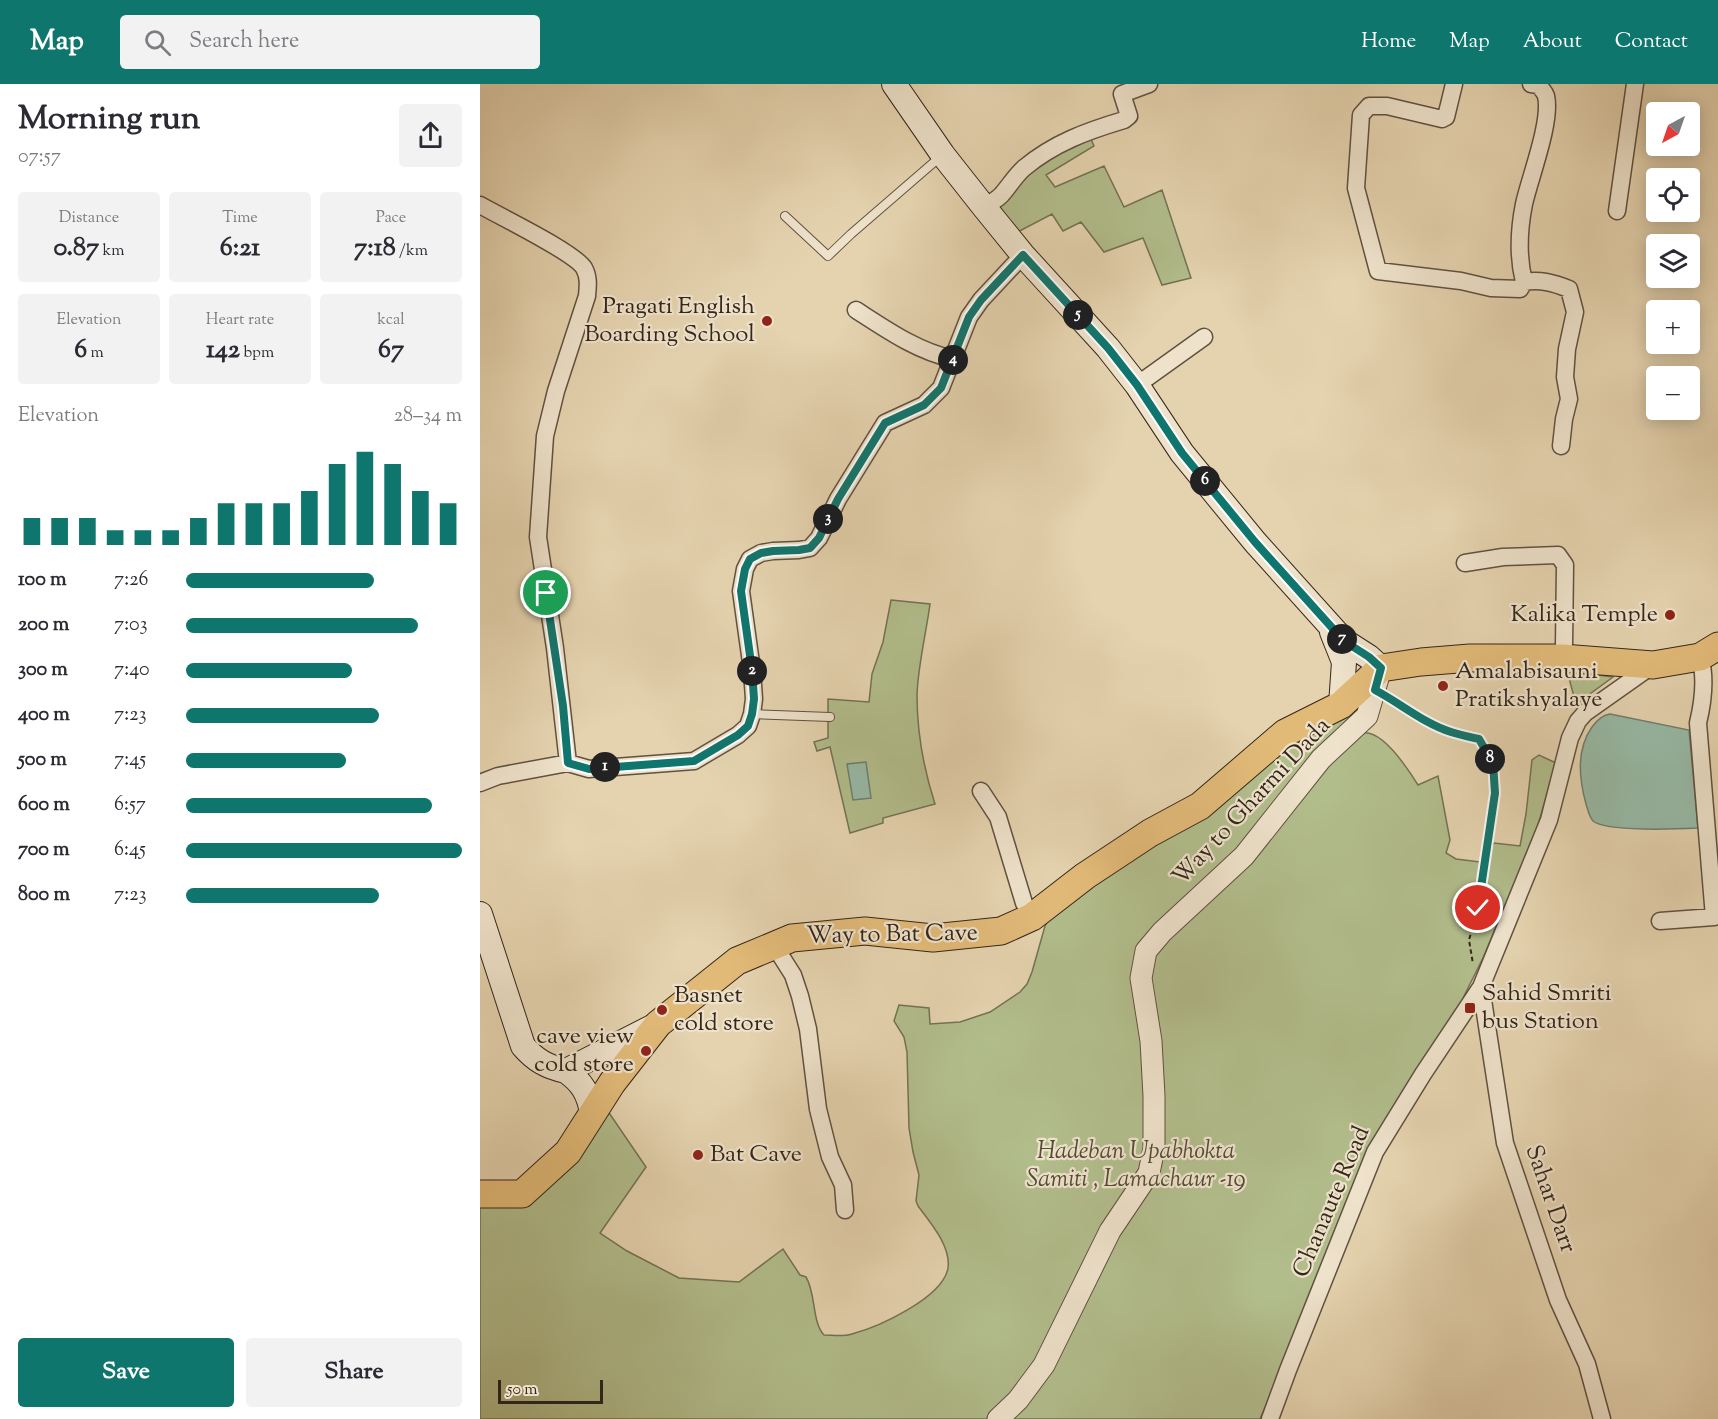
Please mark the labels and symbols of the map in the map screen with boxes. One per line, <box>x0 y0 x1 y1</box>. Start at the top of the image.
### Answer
north arrow <box>1646 102 1700 156</box>
place label: Pragati English Boarding School <box>584 290 755 352</box>
pin: 5 <box>1063 300 1093 330</box>
marker: Pragati English Boarding School <box>760 314 774 328</box>
pin: 4 <box>938 345 968 375</box>
pin: 6 <box>1190 466 1220 496</box>
pin: 3 <box>813 504 843 534</box>
pin <box>520 567 571 618</box>
place label: Kalika Temple <box>1510 598 1658 632</box>
marker: Kalika Temple <box>1663 608 1677 622</box>
pin: 7 <box>1327 624 1357 654</box>
place label: Amalabisauni Pratikshyalaye <box>1455 655 1603 717</box>
pin: 2 <box>737 656 767 686</box>
marker: Amalabisauni Pratikshyalaye <box>1436 679 1450 693</box>
street label: Way to Gharmi Dada <box>1165 710 1339 894</box>
pin: 8 <box>1475 744 1505 774</box>
pin: 1 <box>590 752 620 782</box>
pin <box>1452 882 1503 933</box>
street label: Way to Bat Cave <box>806 917 978 953</box>
place label: Sahid Smriti bus Station <box>1482 977 1612 1039</box>
place label: Basnet cold store <box>674 979 774 1041</box>
marker: Sahid Smriti bus Station <box>1463 1001 1477 1015</box>
marker: Basnet cold store <box>655 1003 669 1017</box>
place label: cave view cold store <box>534 1020 634 1082</box>
marker: cave view cold store <box>639 1044 653 1058</box>
street label: Chanaute Road <box>1285 1121 1379 1283</box>
park label: Hadeban Upabhokta Samiti , Lamachaur -19 <box>1026 1135 1246 1197</box>
place label: Bat Cave <box>710 1138 802 1172</box>
street label: Sahar Darr <box>1516 1140 1584 1258</box>
marker: Bat Cave <box>691 1148 705 1162</box>
scale bar <box>498 1377 603 1404</box>

